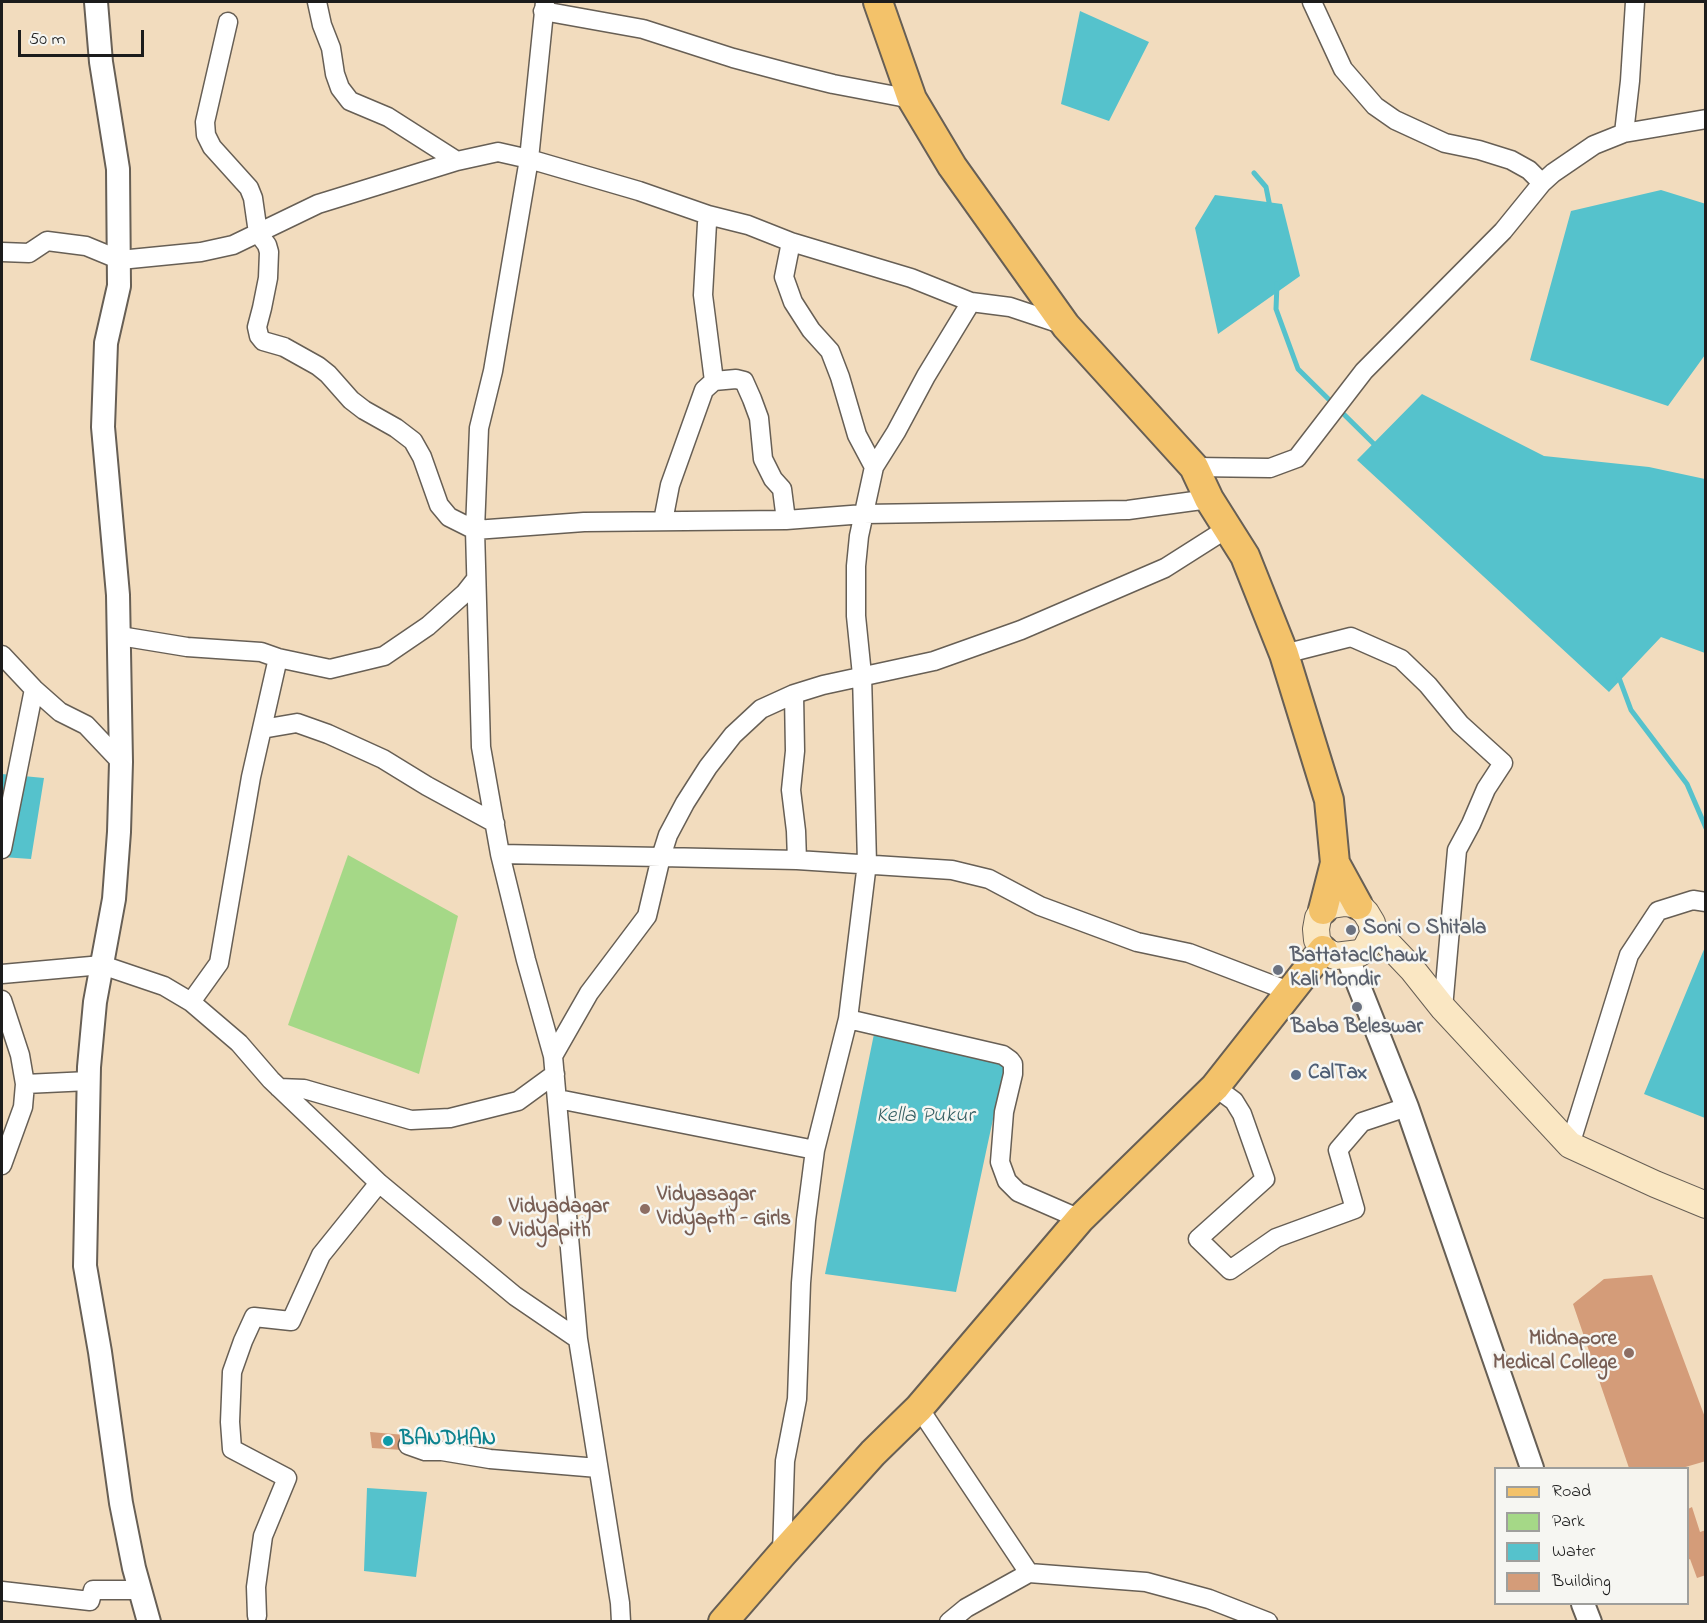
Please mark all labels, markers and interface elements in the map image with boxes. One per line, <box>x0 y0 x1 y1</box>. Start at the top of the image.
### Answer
scale bar <box>21 18 147 56</box>
text: 50 m <box>29 27 66 53</box>
place label: Soni O Shitala <box>1363 917 1486 943</box>
marker: Soni O Shitala <box>1344 923 1358 937</box>
place label: BattataclChawk Kali Mondir <box>1290 945 1428 995</box>
marker: BattataclChawk Kali Mondir <box>1271 963 1285 977</box>
marker: Baba Beleswar <box>1350 1000 1364 1014</box>
place label: Baba Beleswar <box>1291 1016 1423 1042</box>
place label: CalTax <box>1308 1062 1367 1088</box>
marker: CalTax <box>1289 1068 1303 1082</box>
water label: Kella Pukur <box>876 1104 974 1130</box>
place label: Vidyasagar Vidyapth - Girls <box>657 1184 791 1234</box>
place label: Vidyadagar Vidyapith <box>509 1196 609 1246</box>
marker: Vidyasagar Vidyapth - Girls <box>638 1202 652 1216</box>
marker: Vidyadagar Vidyapith <box>490 1214 504 1228</box>
place label: Midnapore Medical College <box>1493 1328 1617 1378</box>
marker: Midnapore Medical College <box>1622 1346 1636 1360</box>
place label: BANDHAN <box>400 1428 496 1454</box>
marker: BANDHAN <box>381 1434 395 1448</box>
legend <box>1494 1467 1689 1605</box>
text: Road <box>1552 1479 1591 1505</box>
text: Park <box>1552 1509 1585 1535</box>
text: Water <box>1552 1539 1595 1565</box>
text: Building <box>1552 1569 1611 1595</box>

